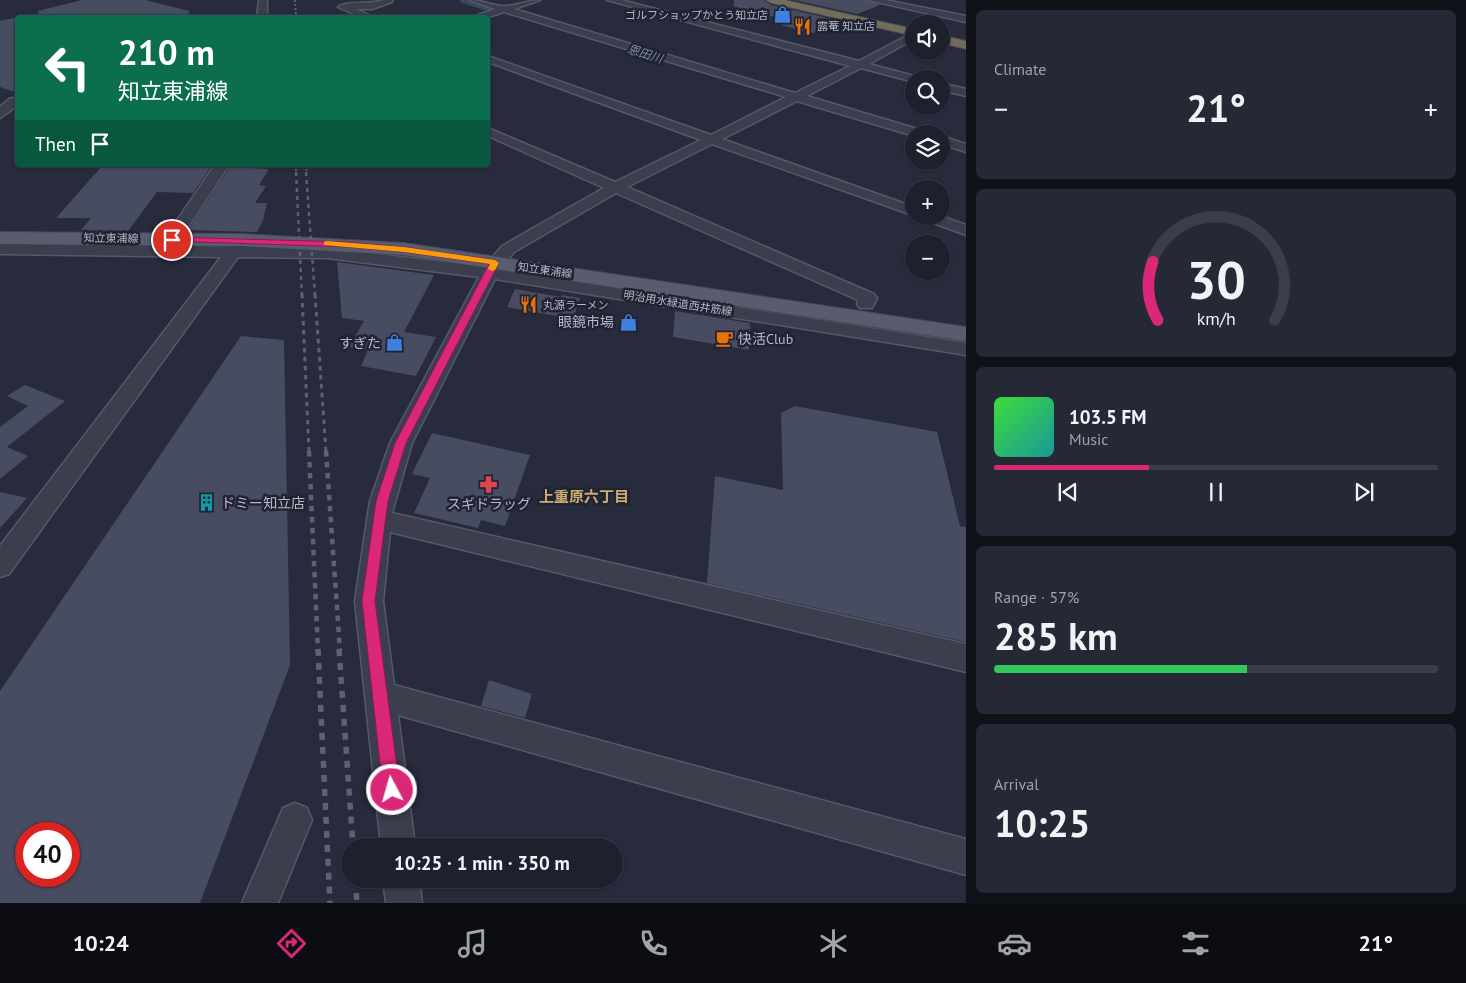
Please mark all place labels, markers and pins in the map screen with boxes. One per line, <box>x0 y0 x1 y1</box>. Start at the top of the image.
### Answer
shop icon: ゴルフショップかとう知立店 <box>772 5 792 25</box>
place label: ゴルフショップかとう知立店 <box>625 8 768 22</box>
restaurant icon: 露菴 知立店 <box>793 16 813 36</box>
place label: 露菴 知立店 <box>817 19 875 33</box>
pin <box>151 219 193 261</box>
restaurant icon: 丸源ラーメン <box>519 295 539 315</box>
place label: 丸源ラーメン <box>543 298 609 312</box>
shop icon: 眼鏡市場 <box>618 312 638 332</box>
place label: 眼鏡市場 <box>558 313 614 331</box>
cafe icon: 快活Club <box>714 329 734 349</box>
place label: 快活Club <box>738 330 793 348</box>
shop icon: すぎた <box>385 333 405 353</box>
place label: すぎた <box>339 334 381 352</box>
pharmacy icon: スギドラッグ <box>479 474 499 494</box>
building icon: ドミー知立店 <box>197 493 217 513</box>
place label: ドミー知立店 <box>221 494 305 512</box>
place label: スギドラッグ <box>447 495 531 513</box>

